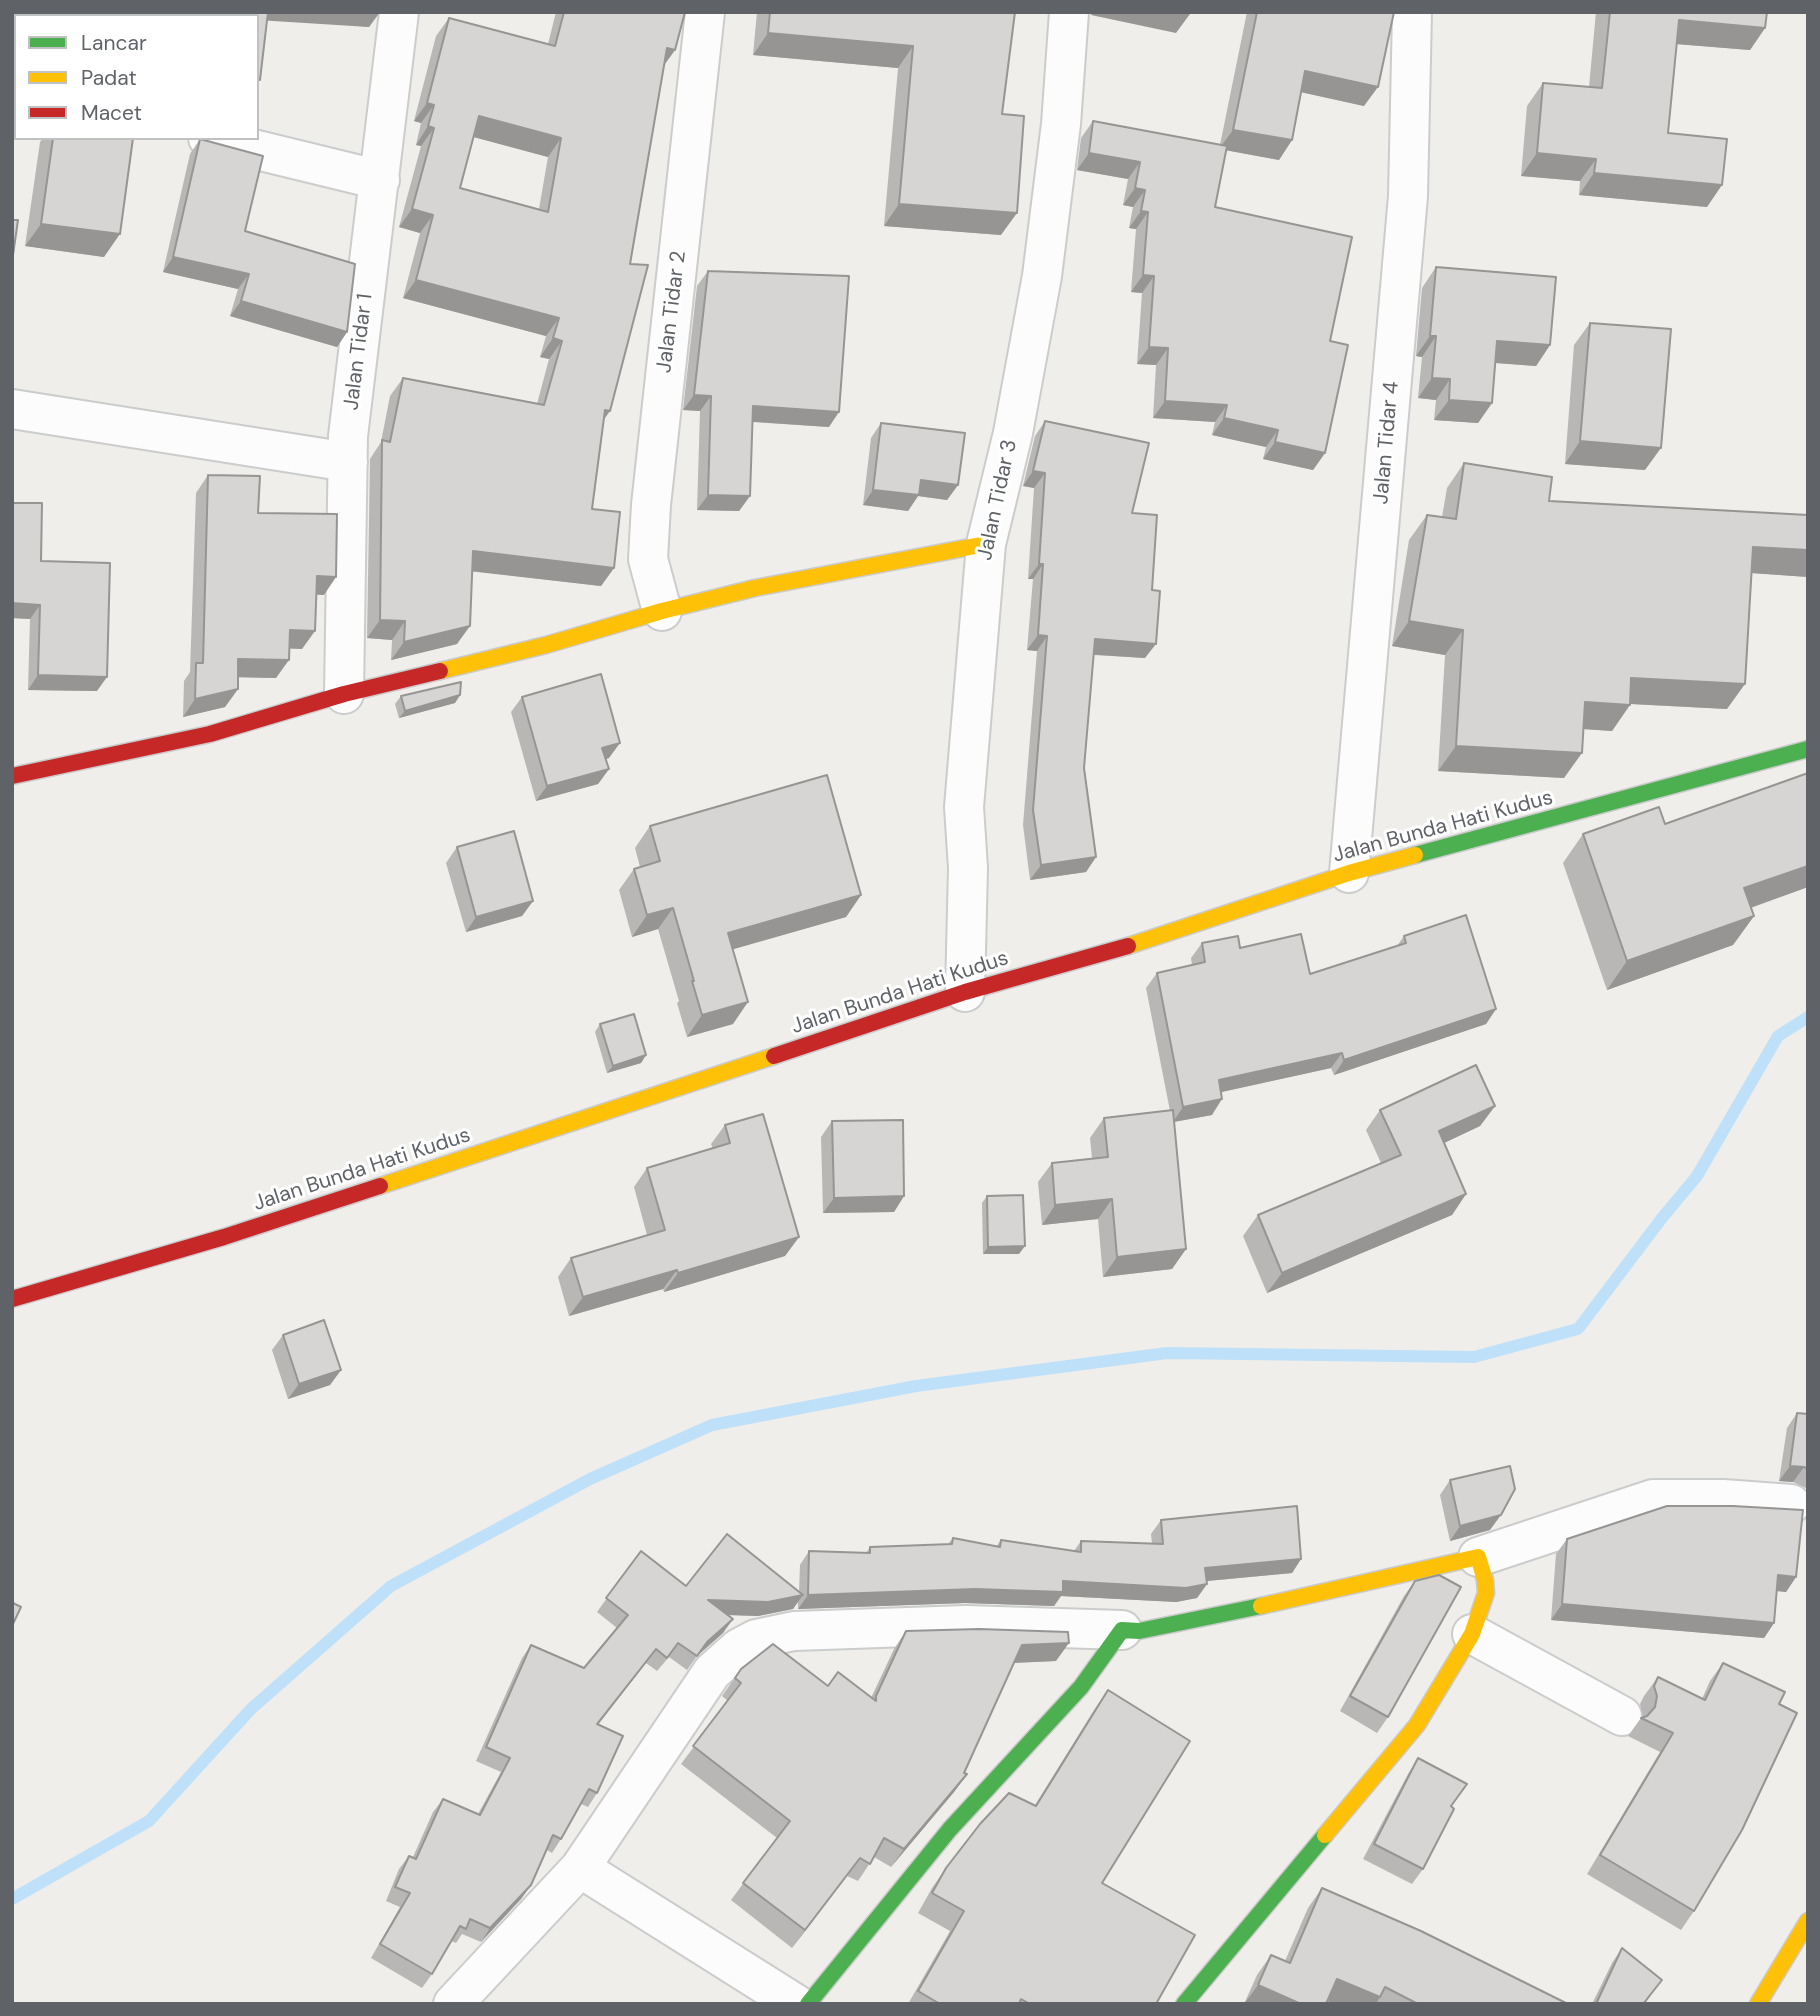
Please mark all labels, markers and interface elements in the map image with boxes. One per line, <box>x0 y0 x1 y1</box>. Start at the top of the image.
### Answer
legend <box>14 14 259 140</box>
text: Lancar <box>81 29 147 57</box>
text: Padat <box>81 64 137 92</box>
text: Macet <box>81 99 142 127</box>
street label: Jalan Tidar 2 <box>652 250 692 374</box>
street label: Jalan Tidar 1 <box>339 292 379 412</box>
street label: Jalan Tidar 4 <box>1369 381 1405 505</box>
street label: Jalan Tidar 3 <box>973 437 1023 563</box>
street label: Jalan Bunda Hati Kudus <box>1330 786 1556 868</box>
street label: Jalan Bunda Hati Kudus <box>788 946 1012 1040</box>
street label: Jalan Bunda Hati Kudus <box>250 1123 474 1217</box>

